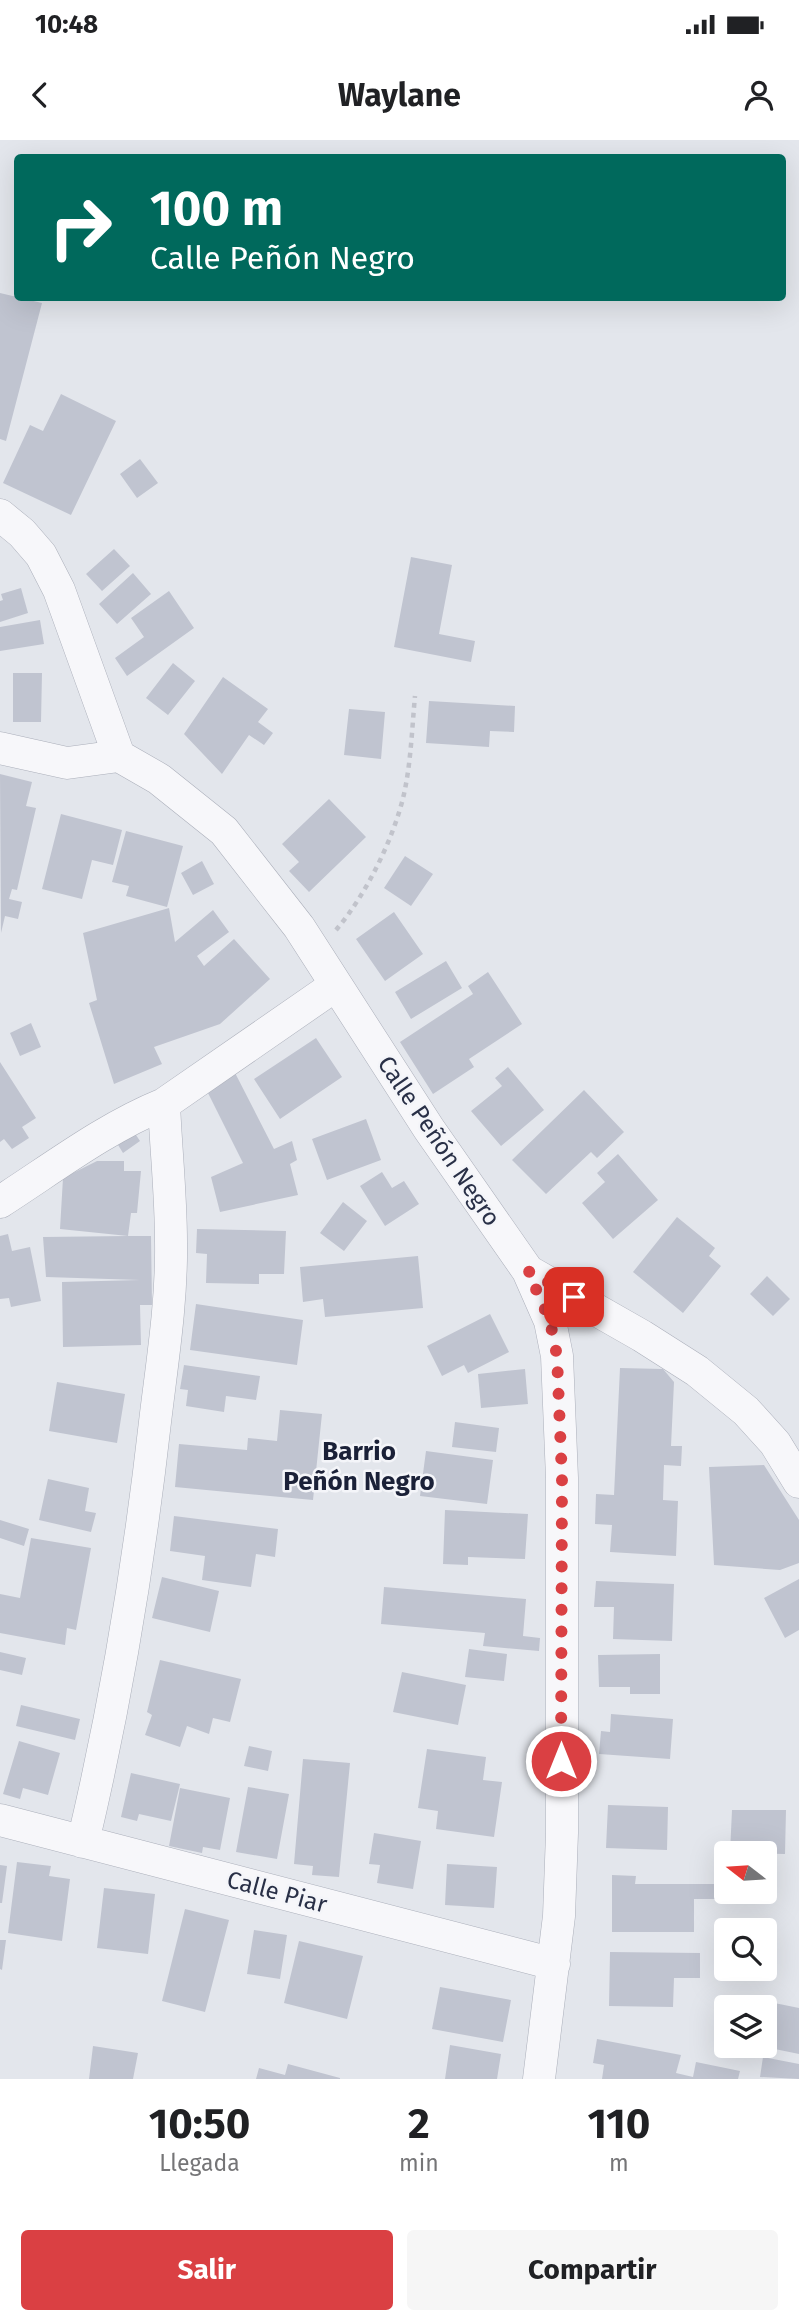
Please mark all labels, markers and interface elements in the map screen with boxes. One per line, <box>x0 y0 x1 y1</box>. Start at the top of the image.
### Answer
text: 10:48 <box>35 9 98 40</box>
icon: back <box>21 76 59 114</box>
text: Waylane <box>338 76 461 114</box>
icon: person <box>740 76 778 114</box>
text: 100 m <box>150 179 283 238</box>
icon: right <box>35 182 126 273</box>
text: Calle Peñón Negro <box>150 239 415 277</box>
street label: Calle Peñón Negro <box>372 1051 506 1231</box>
pin <box>544 1267 604 1327</box>
icon: arrive <box>555 1278 593 1316</box>
district label: Barrio Peñón Negro <box>283 1436 435 1497</box>
position arrow <box>524 1724 598 1798</box>
north arrow <box>714 1841 777 1904</box>
map controls <box>714 1841 777 2058</box>
street label: Calle Piar <box>224 1865 331 1919</box>
button: search <box>714 1918 777 1981</box>
button: layers <box>714 1995 777 2058</box>
text: 10:50 <box>149 2099 250 2149</box>
text: 2 <box>408 2099 430 2149</box>
text: 110 <box>587 2099 650 2149</box>
text: Llegada <box>159 2149 240 2177</box>
text: min <box>399 2149 439 2177</box>
text: m <box>609 2149 629 2177</box>
button: Salir <box>21 2230 393 2310</box>
button: Compartir <box>407 2230 778 2310</box>

